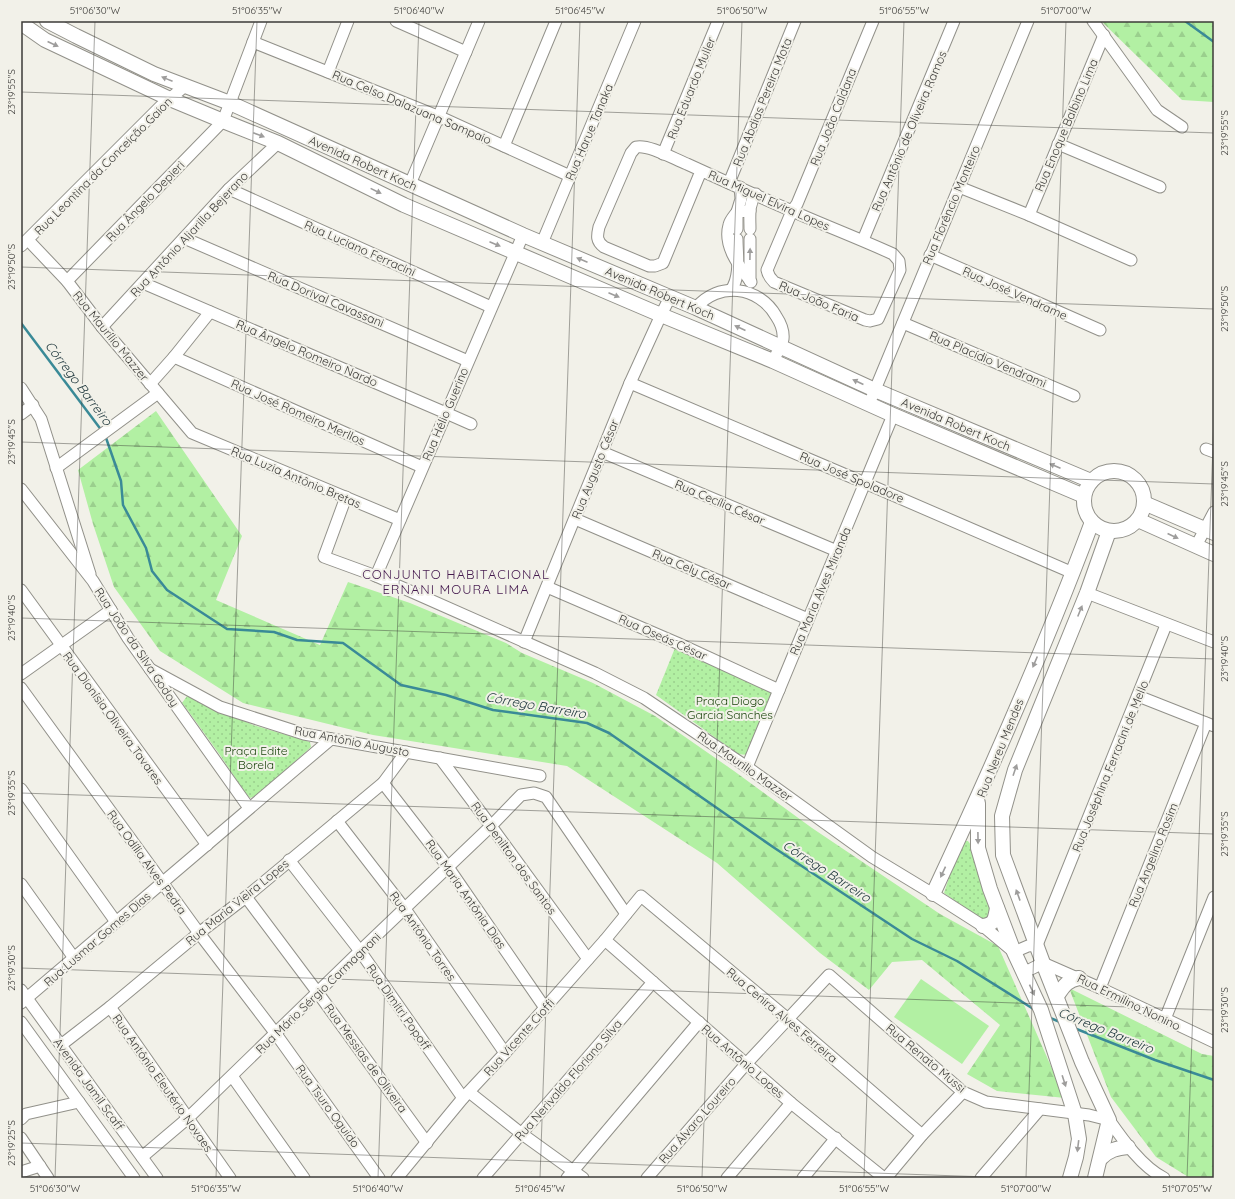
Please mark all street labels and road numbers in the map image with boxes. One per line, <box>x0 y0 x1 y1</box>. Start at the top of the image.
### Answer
street label: Rua Eduardo Muller <box>664 34 719 141</box>
street label: Rua Abdias Pereira Mota <box>729 35 795 169</box>
street label: Rua Antônio de Oliveira Ramos <box>868 48 950 214</box>
street label: Rua Enoque Balbino Lima <box>1031 56 1101 194</box>
street label: Rua João Caldana <box>807 66 859 168</box>
street label: Rua Celso Dalazuana Sampaio <box>330 67 494 147</box>
street label: Rua Harue Tanaka <box>562 81 616 183</box>
street label: Rua Leontina da Conceição Gaion <box>31 94 175 238</box>
street label: Avenida Robert Koch <box>306 132 420 194</box>
street label: Rua Florêncio Monteiro <box>919 143 983 267</box>
street label: Rua Ângelo Depieri <box>103 157 187 245</box>
street label: Rua Miguel Elvira Lopes <box>706 166 832 234</box>
street label: Rua Antônio Aljarilla Bejerano <box>127 168 251 300</box>
street label: Rua Luciano Ferracini <box>302 217 418 279</box>
street label: Avenida Robert Koch <box>603 263 717 323</box>
street label: Rua José Vendrame <box>960 263 1070 323</box>
street label: Rua Dorival Cavassani <box>266 268 386 330</box>
street label: Rua João Faria <box>777 277 861 325</box>
street label: Rua Maurílio Mazzer <box>70 288 152 385</box>
street label: Rua Ângelo Romeiro Nardo <box>234 316 380 390</box>
street label: Rua Placídio Vendrami <box>927 328 1049 390</box>
street label: Rua Hélio Guerino <box>419 365 471 463</box>
street label: Rua José Romeiro Merllos <box>229 376 368 449</box>
street label: Avenida Robert Koch <box>899 394 1013 454</box>
street label: Rua Augusto César <box>568 417 622 521</box>
street label: Rua Luzia Antônio Bretas <box>229 443 363 511</box>
street label: Rua José Spoladore <box>797 448 907 506</box>
street label: Rua Cecília César <box>673 476 768 528</box>
street label: Rua Maria Alves Miranda <box>786 524 854 658</box>
street label: Rua Cely César <box>650 546 734 593</box>
street label: Rua João da Silva Godoy <box>91 585 183 709</box>
street label: Rua Oseás César <box>616 611 710 663</box>
street label: Rua Dionísia Oliveira Tavares <box>60 649 167 788</box>
street label: Rua Joséphina Ferracini de Mello <box>1069 678 1151 854</box>
street label: Rua Nereu Mendes <box>973 696 1027 800</box>
street label: Rua Antônio Augusto <box>293 722 411 760</box>
street label: Rua Maurilio Mazzer <box>695 728 796 805</box>
street label: Rua Denilton dos Santos <box>468 799 560 918</box>
street label: Rua Angelino Rosim <box>1125 801 1181 909</box>
street label: Rua Odília Alves Pedra <box>104 807 190 917</box>
street label: Rua Maria Antônia Dias <box>422 836 510 952</box>
street label: Rua Maria Vieira Lopes <box>182 856 292 948</box>
street label: Rua Lusmar Gomes Dias <box>41 888 154 989</box>
street label: Rua Antônio Torres <box>387 888 460 984</box>
street label: Rua Mário Sérgio Carmagnani <box>252 929 384 1057</box>
street label: Rua Dimitri Popoff <box>364 961 435 1053</box>
street label: Rua Cenira Alves Ferreira <box>724 964 840 1066</box>
street label: Rua Ermilino Nonino <box>1075 971 1183 1033</box>
street label: Rua Vicente Cioffi <box>480 995 558 1079</box>
street label: Rua Messias de Oliveira <box>321 1001 411 1115</box>
street label: Rua Antônio Eleutério Novaes <box>110 1011 217 1155</box>
street label: Rua Nerivaldo Floriano Silva <box>511 1016 625 1144</box>
street label: Rua Renato Mussi <box>883 1020 969 1096</box>
street label: Rua Antônio Lopes <box>699 1021 788 1101</box>
street label: Avenida Jamil Scaff <box>50 1035 128 1133</box>
street label: Rua Tsuro Oguido <box>293 1062 363 1150</box>
street label: Rua Álvaro Loureiro <box>655 1074 739 1166</box>

